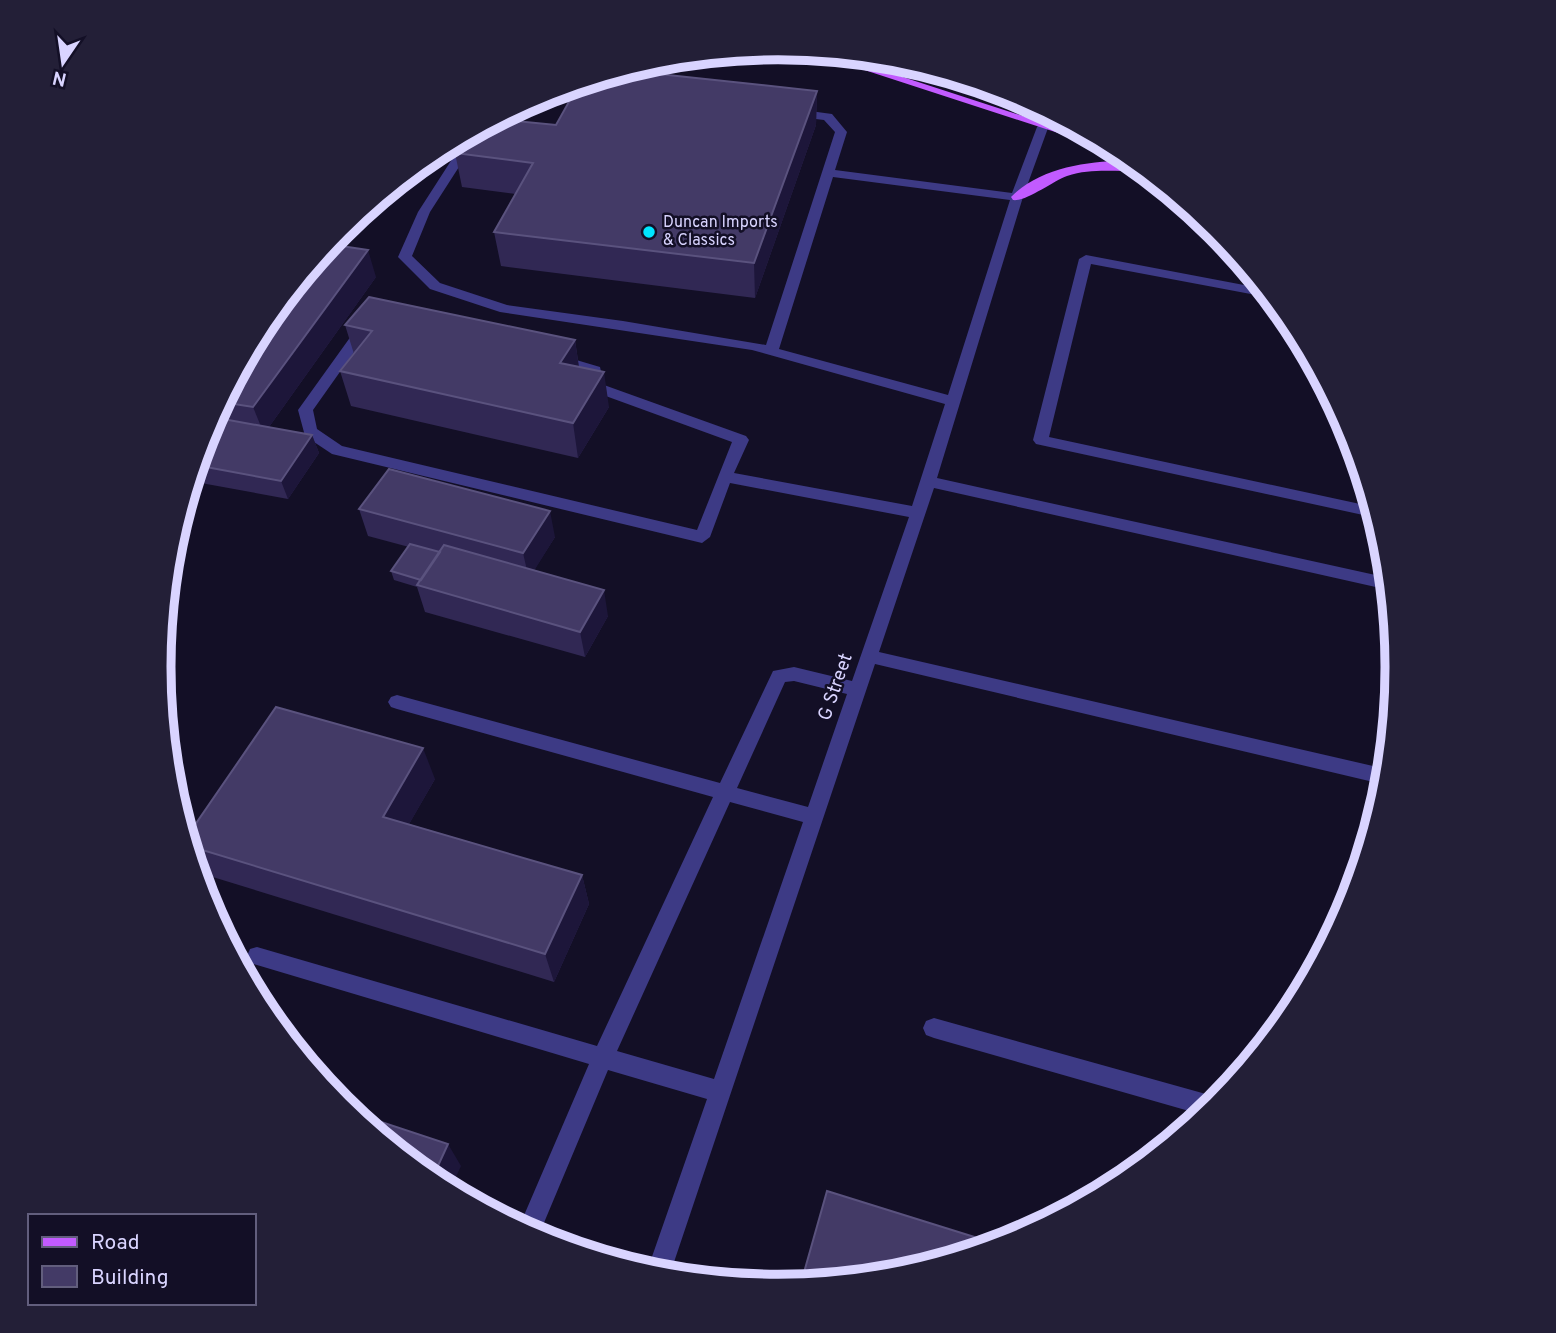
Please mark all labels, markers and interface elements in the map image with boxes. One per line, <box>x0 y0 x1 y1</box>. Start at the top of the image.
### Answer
north arrow <box>28 28 98 98</box>
text: N <box>50 64 69 91</box>
place label: Duncan Imports & Classics <box>663 213 778 251</box>
marker: Duncan Imports & Classics <box>641 224 657 240</box>
street label: G Street <box>813 650 859 724</box>
legend <box>28 1214 256 1305</box>
text: Road <box>91 1230 140 1257</box>
text: Building <box>91 1265 169 1292</box>

